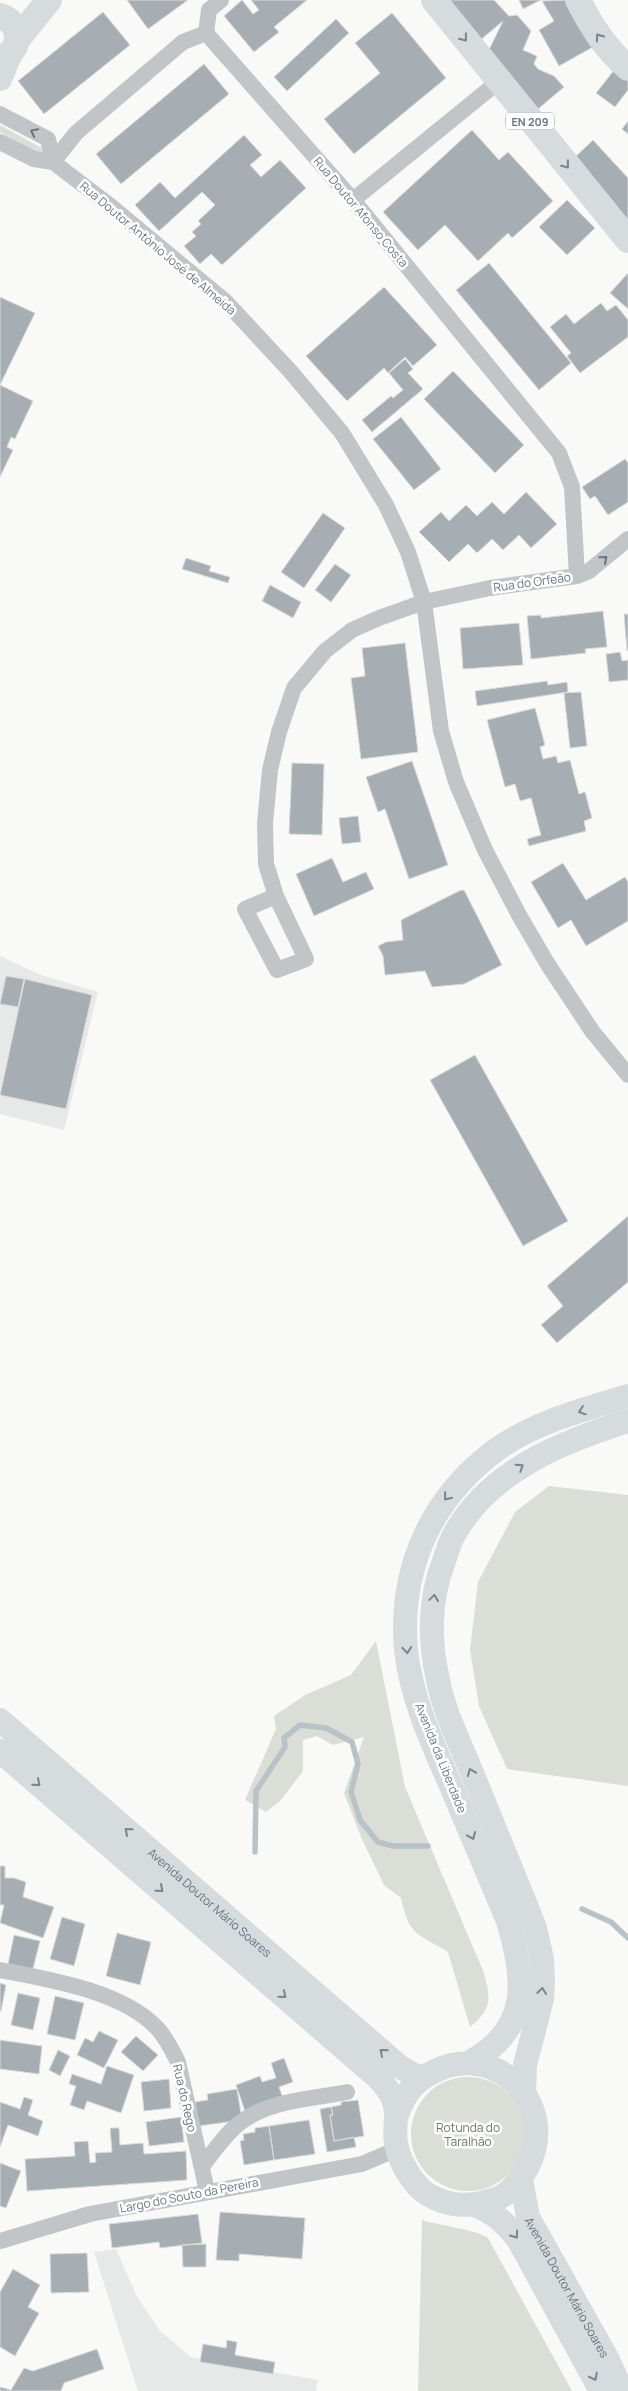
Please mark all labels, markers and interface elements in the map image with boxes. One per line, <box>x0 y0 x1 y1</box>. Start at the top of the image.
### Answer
one-way arrow <box>458 32 466 41</box>
one-way arrow <box>596 33 605 43</box>
road number: EN 209 <box>506 112 554 130</box>
one-way arrow <box>31 128 40 138</box>
street label: Rua Doutor Afonso Costa <box>310 153 412 271</box>
one-way arrow <box>560 159 568 168</box>
street label: Rua Doutor António José de Almeida <box>76 177 240 319</box>
one-way arrow <box>598 556 607 565</box>
street label: Rua do Orfeão <box>492 568 572 596</box>
one-way arrow <box>578 1405 586 1415</box>
one-way arrow <box>515 1464 524 1474</box>
one-way arrow <box>445 1491 453 1500</box>
one-way arrow <box>428 1594 439 1602</box>
one-way arrow <box>401 1647 412 1655</box>
street label: Avenida da Liberdade <box>411 1700 471 1816</box>
one-way arrow <box>467 1768 477 1776</box>
one-way arrow <box>31 1777 40 1786</box>
one-way arrow <box>124 1828 133 1837</box>
one-way arrow <box>465 1831 476 1840</box>
street label: Avenida Doutor Mário Soares <box>144 1844 276 1961</box>
one-way arrow <box>154 1883 163 1892</box>
one-way arrow <box>536 1986 547 1994</box>
one-way arrow <box>277 1989 286 1998</box>
one-way arrow <box>380 2049 389 2058</box>
street label: Rua do Rego <box>169 2062 201 2134</box>
park label: Rotunda do Taralhão <box>436 2119 500 2150</box>
street label: Largo do Souto da Pereira <box>118 2173 260 2217</box>
street label: Avenida Doutor Mário Soares <box>521 2214 614 2361</box>
one-way arrow <box>509 2229 517 2238</box>
one-way arrow <box>588 2371 598 2380</box>

